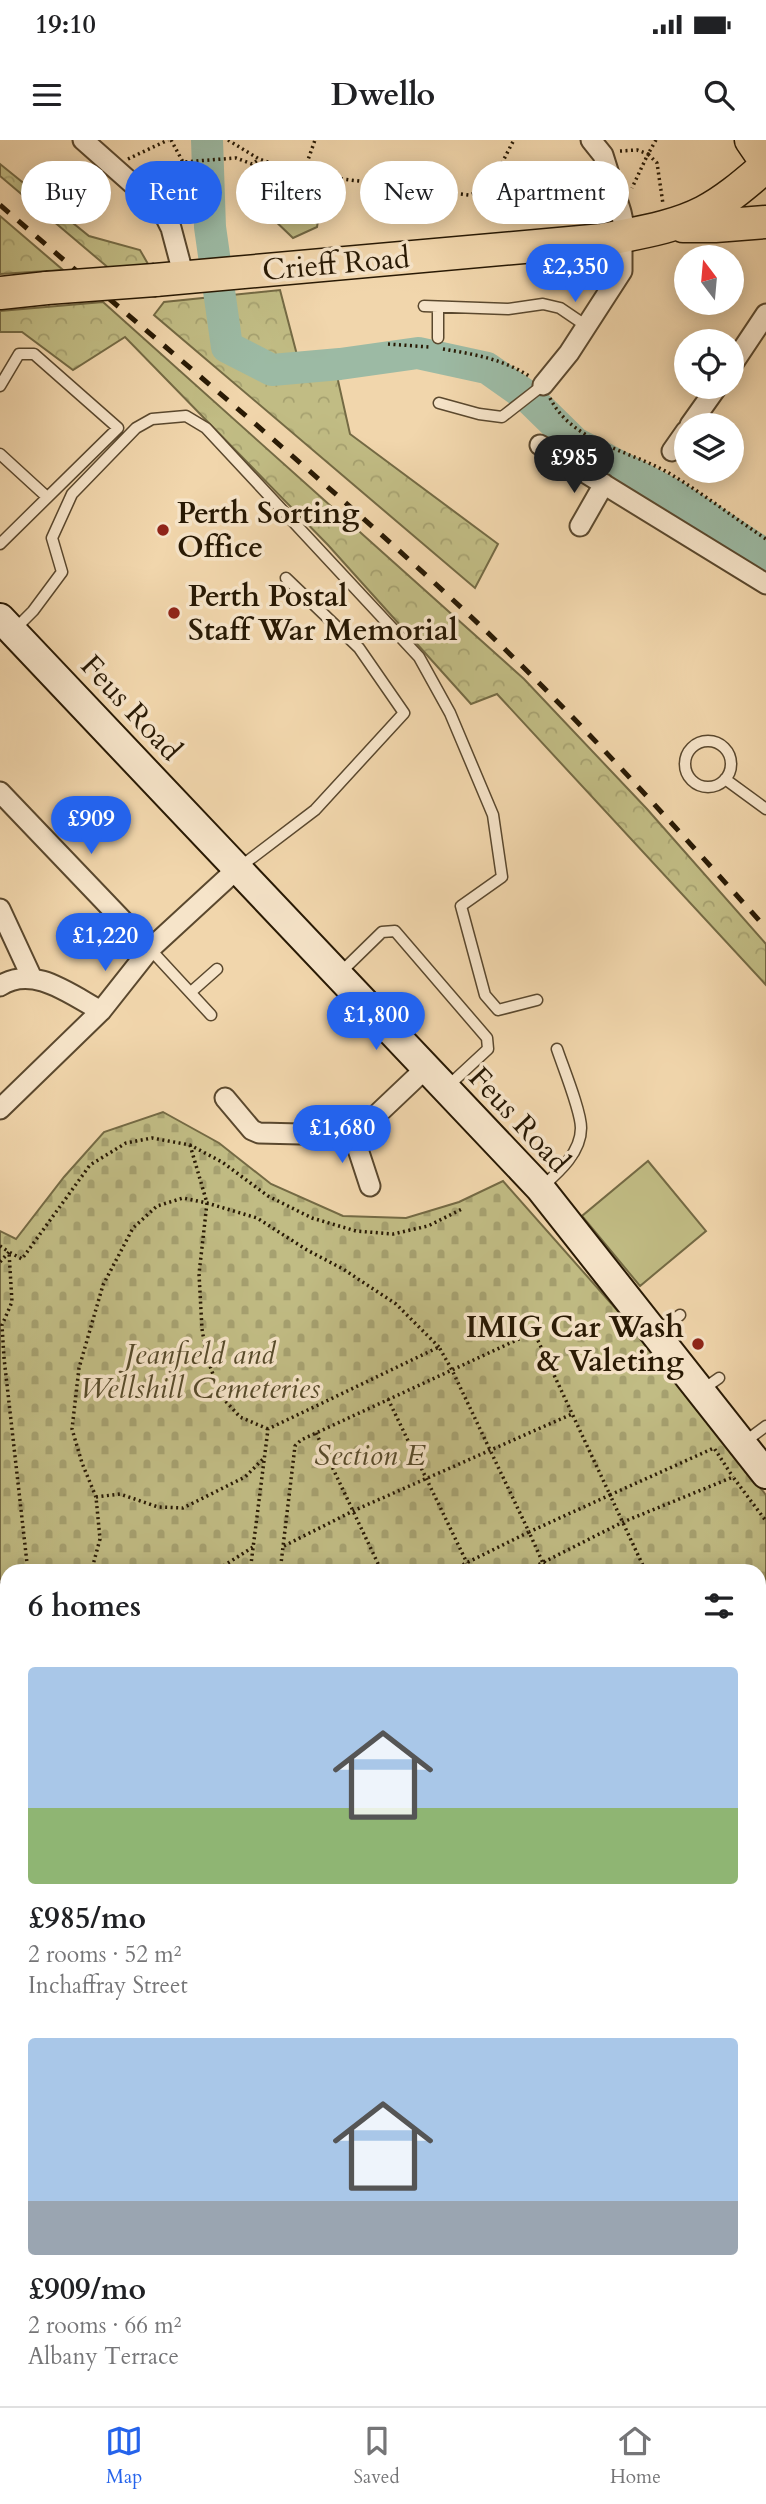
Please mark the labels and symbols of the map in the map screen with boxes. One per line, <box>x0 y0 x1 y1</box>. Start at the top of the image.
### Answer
street label: Crieff Road <box>261 237 412 291</box>
pin: £2,350 <box>518 244 632 304</box>
north arrow <box>674 245 744 315</box>
pin: £985 <box>533 436 615 495</box>
place label: Perth Sorting Office <box>177 493 360 568</box>
marker: Perth Sorting Office <box>155 522 171 538</box>
place label: Perth Postal Staff War Memorial <box>188 576 458 651</box>
marker: Perth Postal Staff War Memorial <box>166 605 182 621</box>
street label: Feus Road <box>71 646 191 770</box>
pin: £909 <box>50 796 132 856</box>
pin: £1,220 <box>48 914 162 973</box>
pin: £1,800 <box>319 992 433 1052</box>
street label: Feus Road <box>459 1058 579 1182</box>
pin: £1,680 <box>285 1105 399 1165</box>
place label: IMIG Car Wash & Valeting <box>466 1307 684 1382</box>
park label: Jeanfield and Wellshill Cemeteries <box>80 1334 320 1409</box>
marker: IMIG Car Wash & Valeting <box>690 1336 706 1352</box>
park label: Section E <box>314 1435 426 1476</box>

